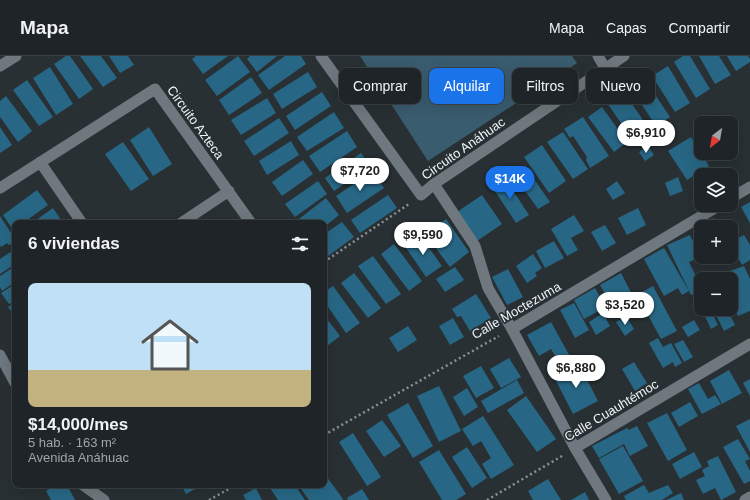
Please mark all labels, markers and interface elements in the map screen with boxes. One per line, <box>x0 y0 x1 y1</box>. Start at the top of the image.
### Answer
text: Mapa <box>20 17 69 38</box>
text: Mapa <box>549 20 584 36</box>
text: Capas <box>606 20 647 36</box>
text: Compartir <box>669 20 730 36</box>
chip: Comprar <box>339 68 421 104</box>
chip: Alquilar <box>429 68 504 104</box>
chip: Filtros <box>512 68 578 104</box>
chip: Nuevo <box>586 68 655 104</box>
street label: Circuito Azteca <box>164 83 228 162</box>
street label: Circuito Anáhuac <box>419 114 508 183</box>
north arrow <box>694 116 738 160</box>
map controls <box>694 116 738 316</box>
pin: $6,910 <box>613 120 679 154</box>
text: $6,910 <box>626 125 666 140</box>
pin: $7,720 <box>327 158 393 192</box>
text: $7,720 <box>340 163 380 178</box>
pin: $14K <box>486 166 534 200</box>
button: layers <box>694 168 738 212</box>
text: $14K <box>494 171 526 186</box>
button: + <box>694 220 738 264</box>
pin: $9,590 <box>390 222 456 256</box>
text: $9,590 <box>403 227 443 242</box>
icon: filters <box>289 233 311 255</box>
text: 6 viviendas <box>28 234 120 253</box>
button: − <box>694 272 738 316</box>
street label: Calle Moctezuma <box>469 278 564 342</box>
pin: $3,520 <box>592 292 658 326</box>
text: $3,520 <box>605 297 645 312</box>
icon: home <box>134 309 206 381</box>
pin: $6,880 <box>543 355 609 389</box>
text: $6,880 <box>556 360 596 375</box>
street label: Calle Cuauhtémoc <box>562 376 661 444</box>
text: $14,000/mes <box>28 415 128 434</box>
text: 5 hab. · 163 m² <box>28 435 116 450</box>
text: Avenida Anáhuac <box>28 450 129 465</box>

